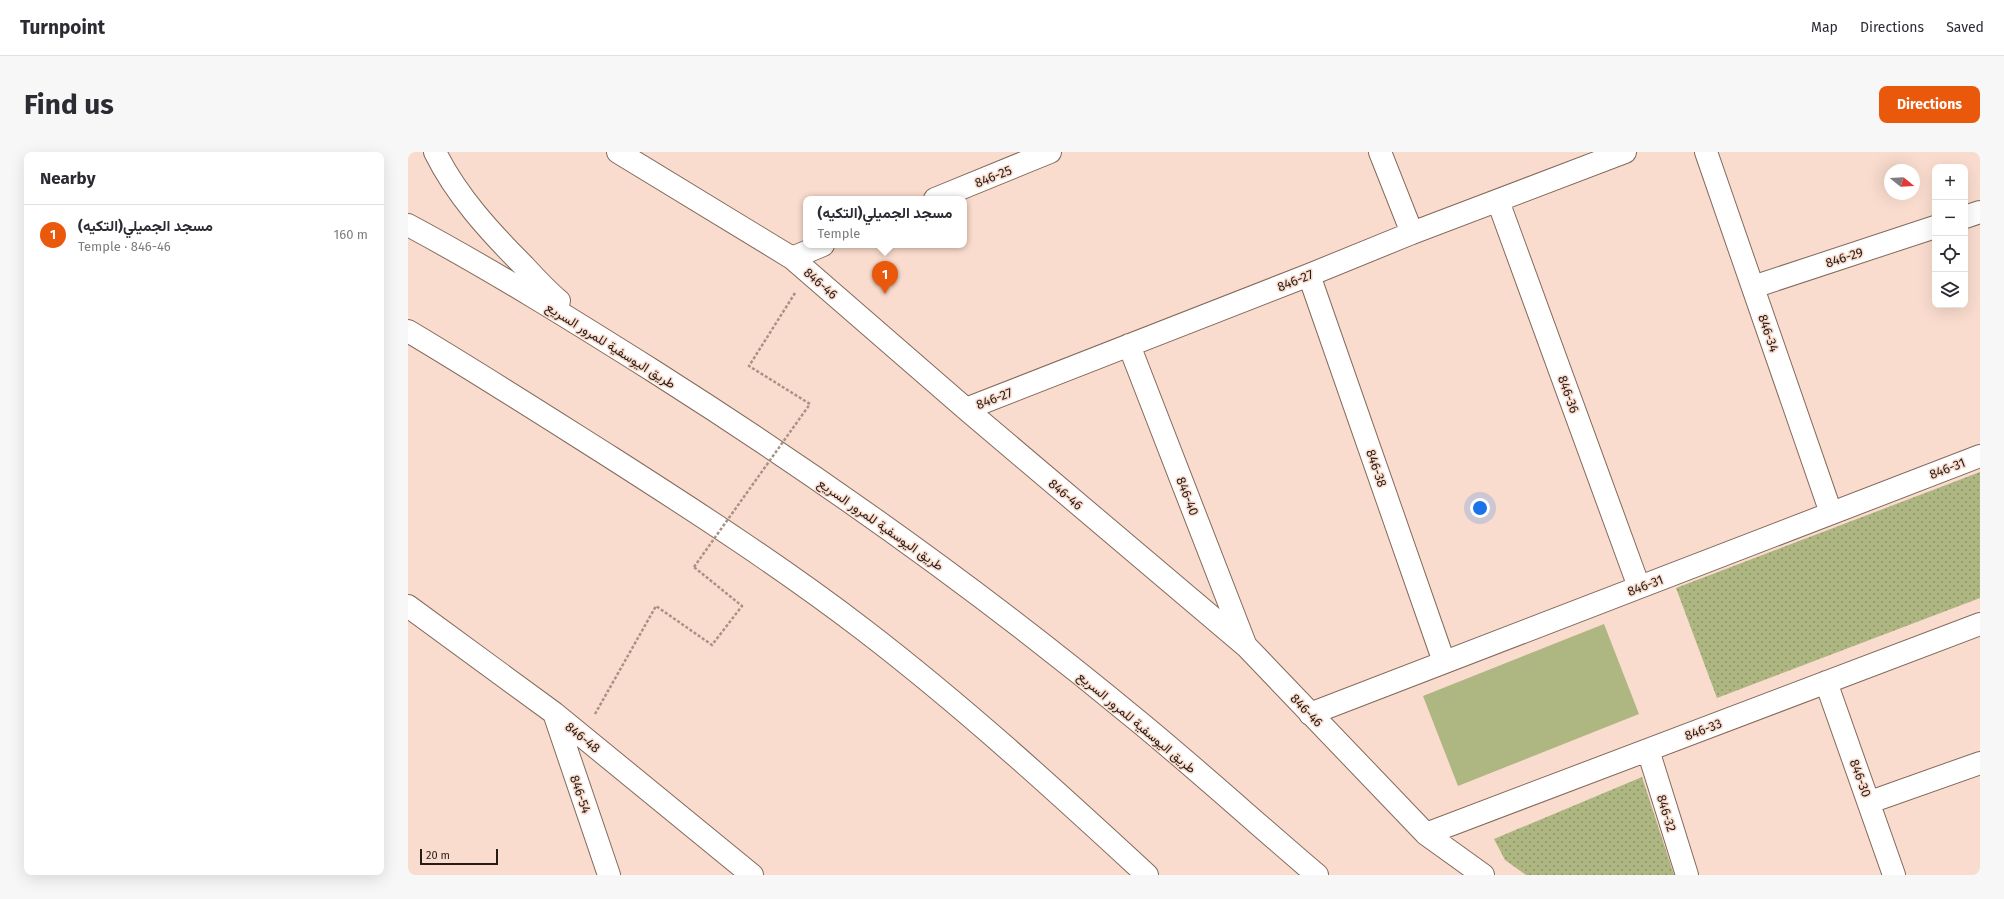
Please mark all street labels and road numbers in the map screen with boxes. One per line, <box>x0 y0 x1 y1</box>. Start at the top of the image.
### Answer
street label: 846-25 <box>973 162 1014 191</box>
street label: 846-29 <box>1823 244 1865 271</box>
street label: 846-46 <box>801 265 841 302</box>
street label: 846-27 <box>1275 266 1316 294</box>
street label: طريق اليوسفية للمرور السريع <box>542 299 678 393</box>
street label: 846-34 <box>1755 312 1782 354</box>
street label: 846-36 <box>1555 373 1582 415</box>
street label: 846-27 <box>974 385 1015 412</box>
street label: 846-38 <box>1363 447 1390 489</box>
street label: 846-31 <box>1927 455 1967 482</box>
street label: طريق اليوسفية للمرور السريع <box>814 475 946 575</box>
street label: 846-40 <box>1173 475 1202 518</box>
street label: 846-46 <box>1046 476 1086 513</box>
street label: 846-31 <box>1625 572 1665 599</box>
street label: طريق اليوسفية للمرور السريع <box>1073 669 1199 778</box>
street label: 846-46 <box>1287 691 1326 730</box>
street label: 846-33 <box>1683 716 1724 743</box>
street label: 846-48 <box>562 719 603 756</box>
street label: 846-30 <box>1847 757 1874 799</box>
street label: 846-54 <box>567 773 594 815</box>
street label: 846-32 <box>1654 793 1679 834</box>

